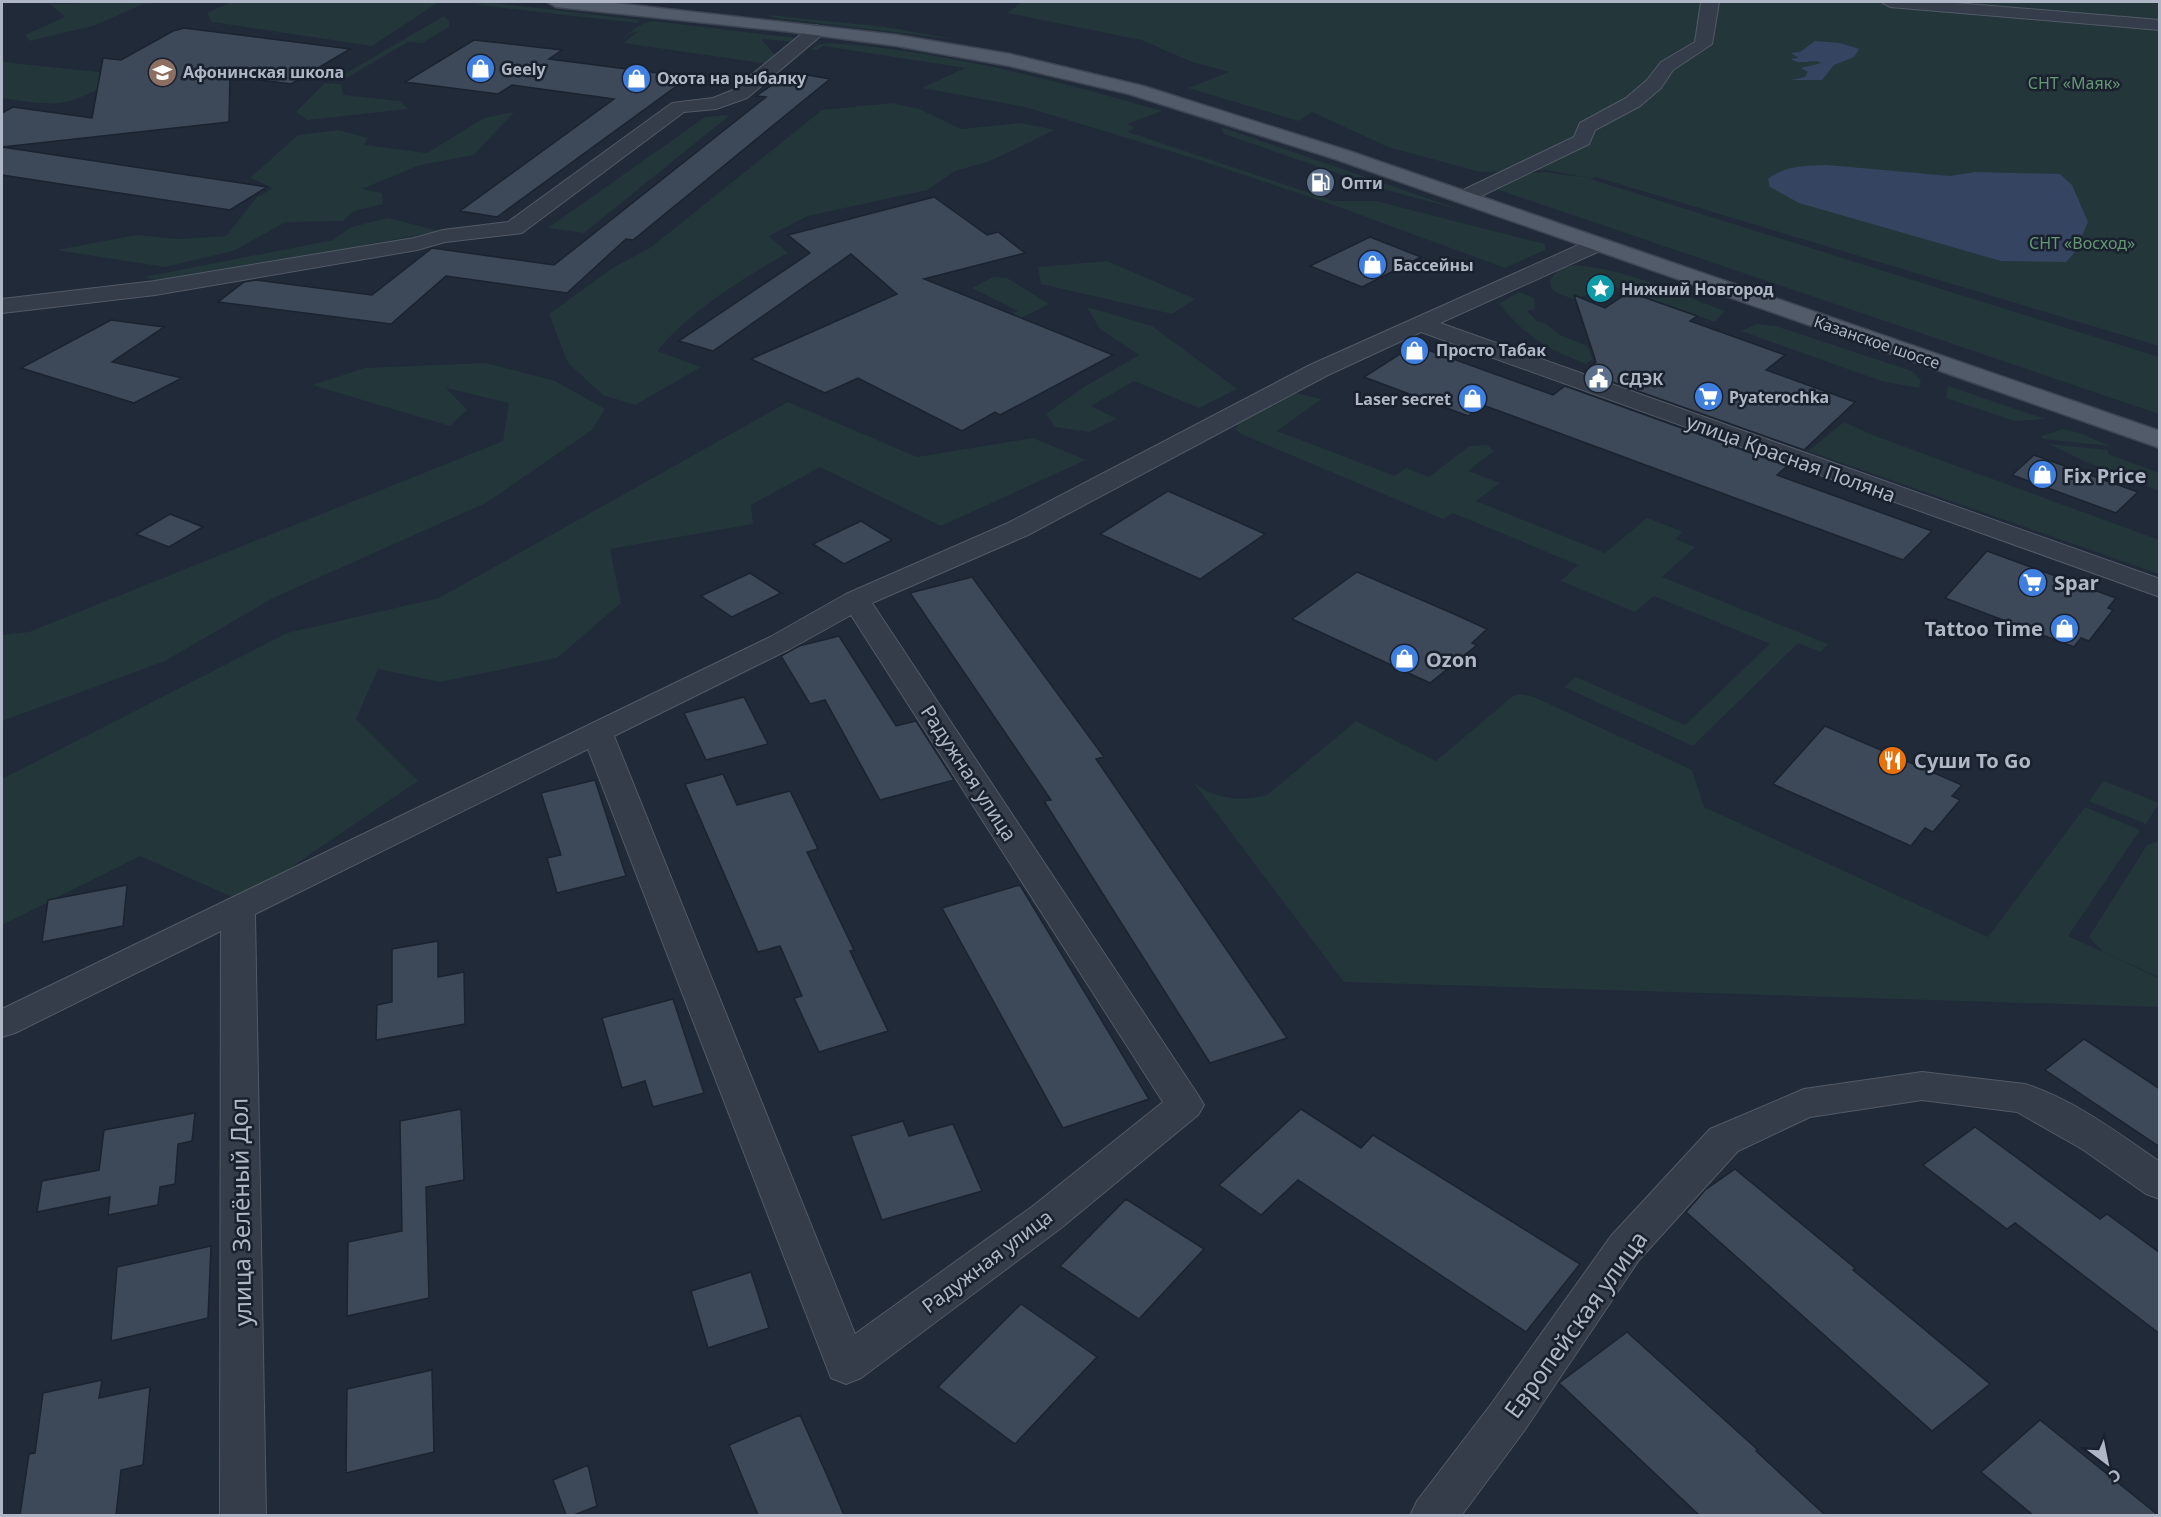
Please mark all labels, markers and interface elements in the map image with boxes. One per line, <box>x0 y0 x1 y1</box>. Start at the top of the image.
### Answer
shop icon: Geely <box>464 53 496 85</box>
school or university icon: Афонинская школа <box>146 56 178 88</box>
place label: Geely <box>501 58 546 80</box>
place label: Афонинская школа <box>183 61 344 83</box>
shop icon: Охота на рыбалку <box>620 62 652 94</box>
place label: Охота на рыбалку <box>657 67 807 89</box>
park label: СНТ «Маяк» <box>2028 72 2120 94</box>
fuel station icon: Опти <box>1304 167 1336 199</box>
place label: Опти <box>1341 172 1383 194</box>
park label: СНТ «Восход» <box>2029 232 2135 254</box>
shop icon: Бассейны <box>1356 249 1388 281</box>
place label: Бассейны <box>1393 254 1474 276</box>
place icon: Нижний Новгород <box>1584 273 1616 305</box>
place label: Нижний Новгород <box>1621 278 1774 300</box>
street label: Казанское шоссе <box>1811 310 1943 374</box>
shop icon: Просто Табак <box>1399 334 1431 366</box>
place label: Просто Табак <box>1436 339 1546 361</box>
public building icon: СДЭК <box>1582 363 1614 395</box>
place label: СДЭК <box>1619 368 1664 390</box>
supermarket icon: Pyaterochka <box>1692 381 1724 413</box>
shop icon: Laser secret <box>1456 383 1488 415</box>
place label: Pyaterochka <box>1729 386 1829 408</box>
place label: Laser secret <box>1354 388 1451 410</box>
street label: улица Красная Поляна <box>1683 408 1899 508</box>
shop icon: Fix Price <box>2026 459 2058 491</box>
place label: Fix Price <box>2063 462 2146 489</box>
supermarket icon: Spar <box>2017 566 2049 598</box>
place label: Spar <box>2054 569 2099 596</box>
shop icon: Tattoo Time <box>2048 612 2080 644</box>
place label: Tattoo Time <box>1925 615 2043 642</box>
shop icon: Ozon <box>1389 643 1421 675</box>
place label: Ozon <box>1426 646 1477 673</box>
street label: Радужная улица <box>915 700 1023 846</box>
restaurant icon: Суши To Go <box>1877 744 1909 776</box>
place label: Суши To Go <box>1914 747 2031 774</box>
street label: улица Зелёный Дол <box>222 1097 258 1327</box>
street label: Радужная улица <box>916 1203 1058 1319</box>
street label: Европейская улица <box>1496 1224 1654 1424</box>
north arrow <box>2077 1433 2137 1493</box>
text: С <box>2105 1464 2125 1488</box>

